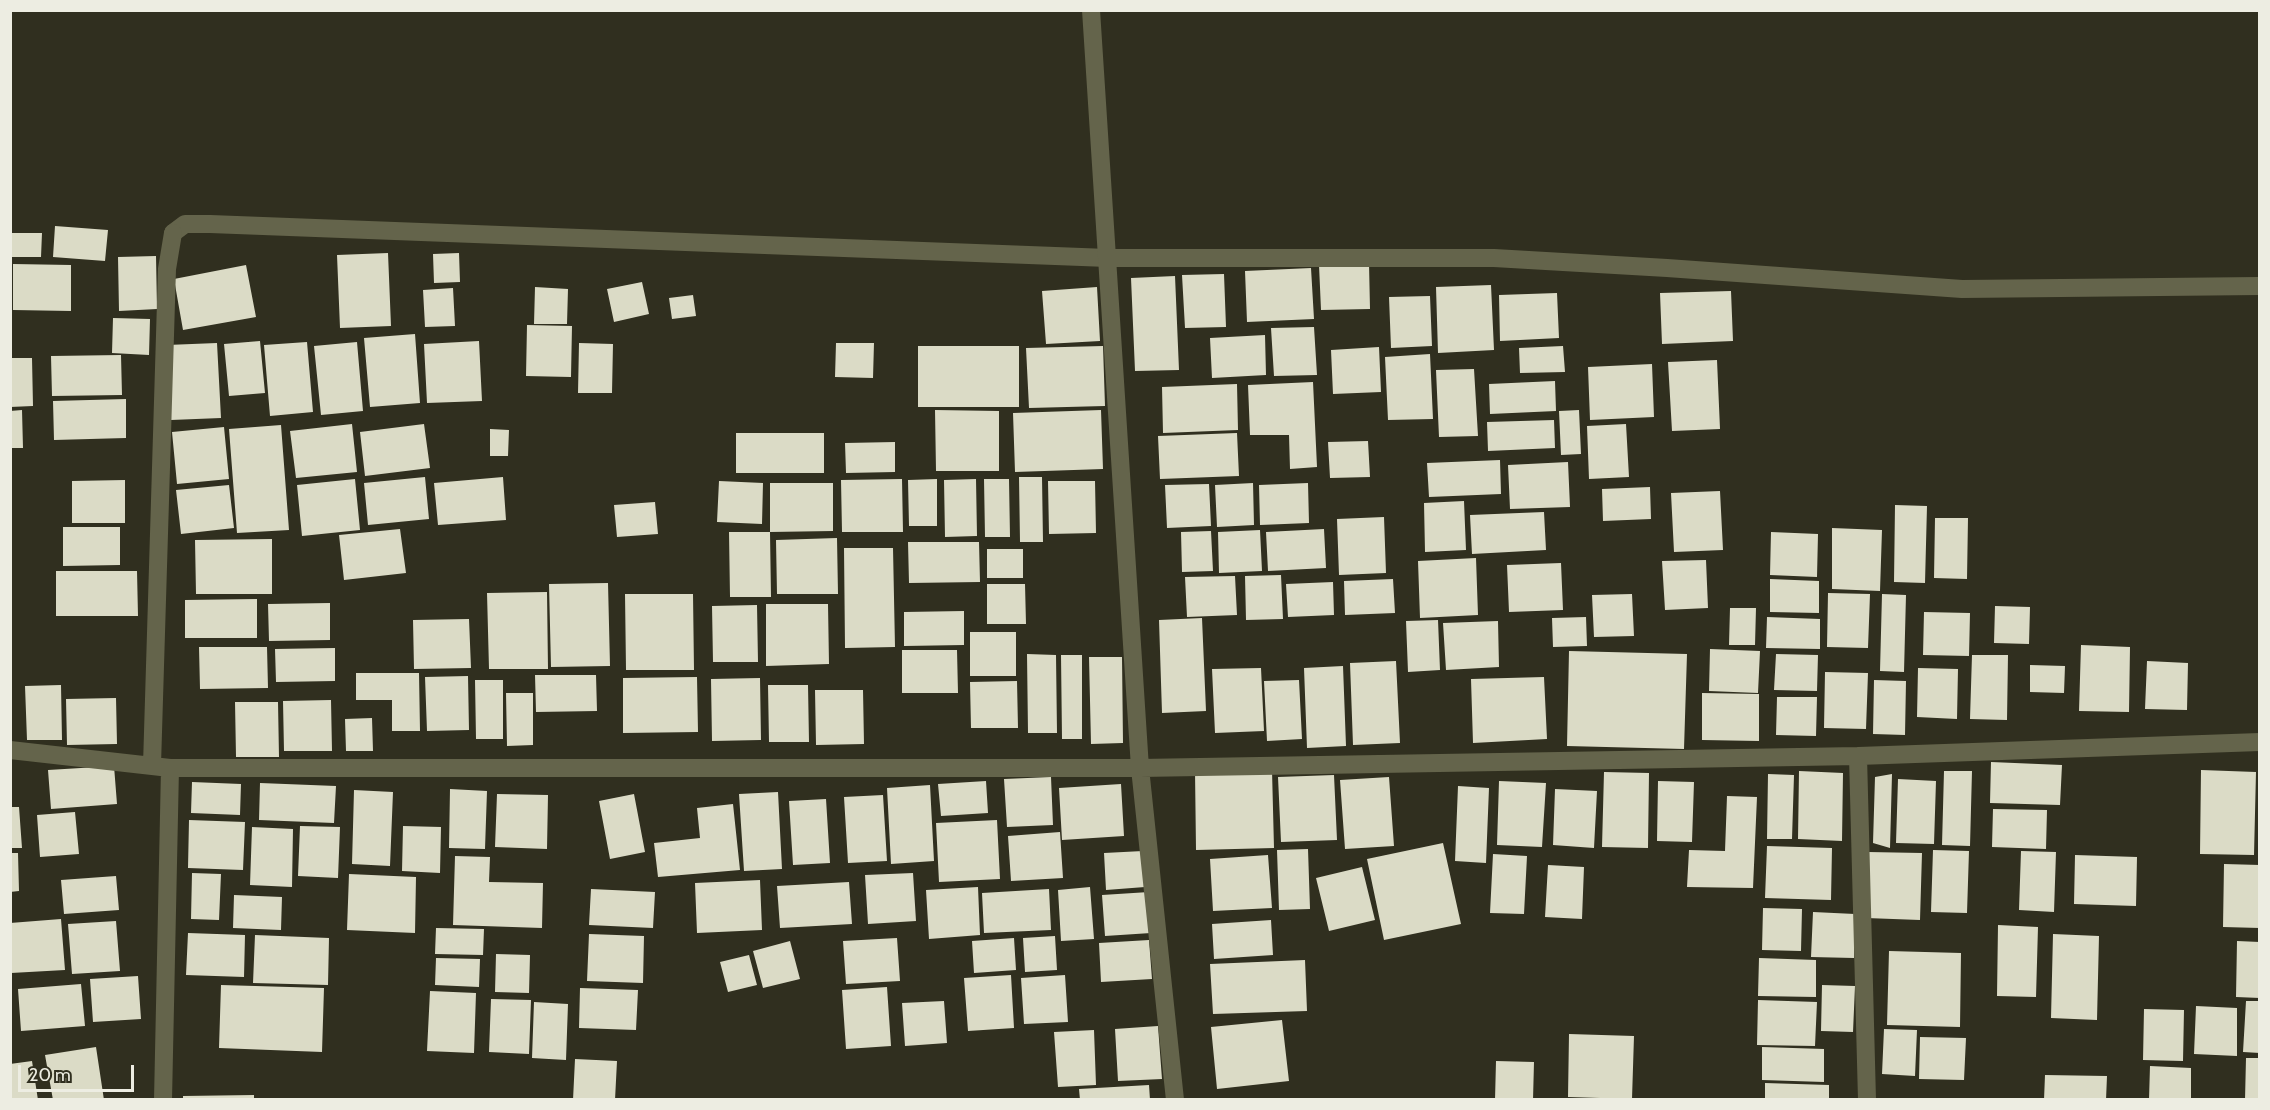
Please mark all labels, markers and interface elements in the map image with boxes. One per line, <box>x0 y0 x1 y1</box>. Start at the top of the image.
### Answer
scale bar <box>21 1053 136 1091</box>
text: 20 m <box>29 1064 71 1086</box>

